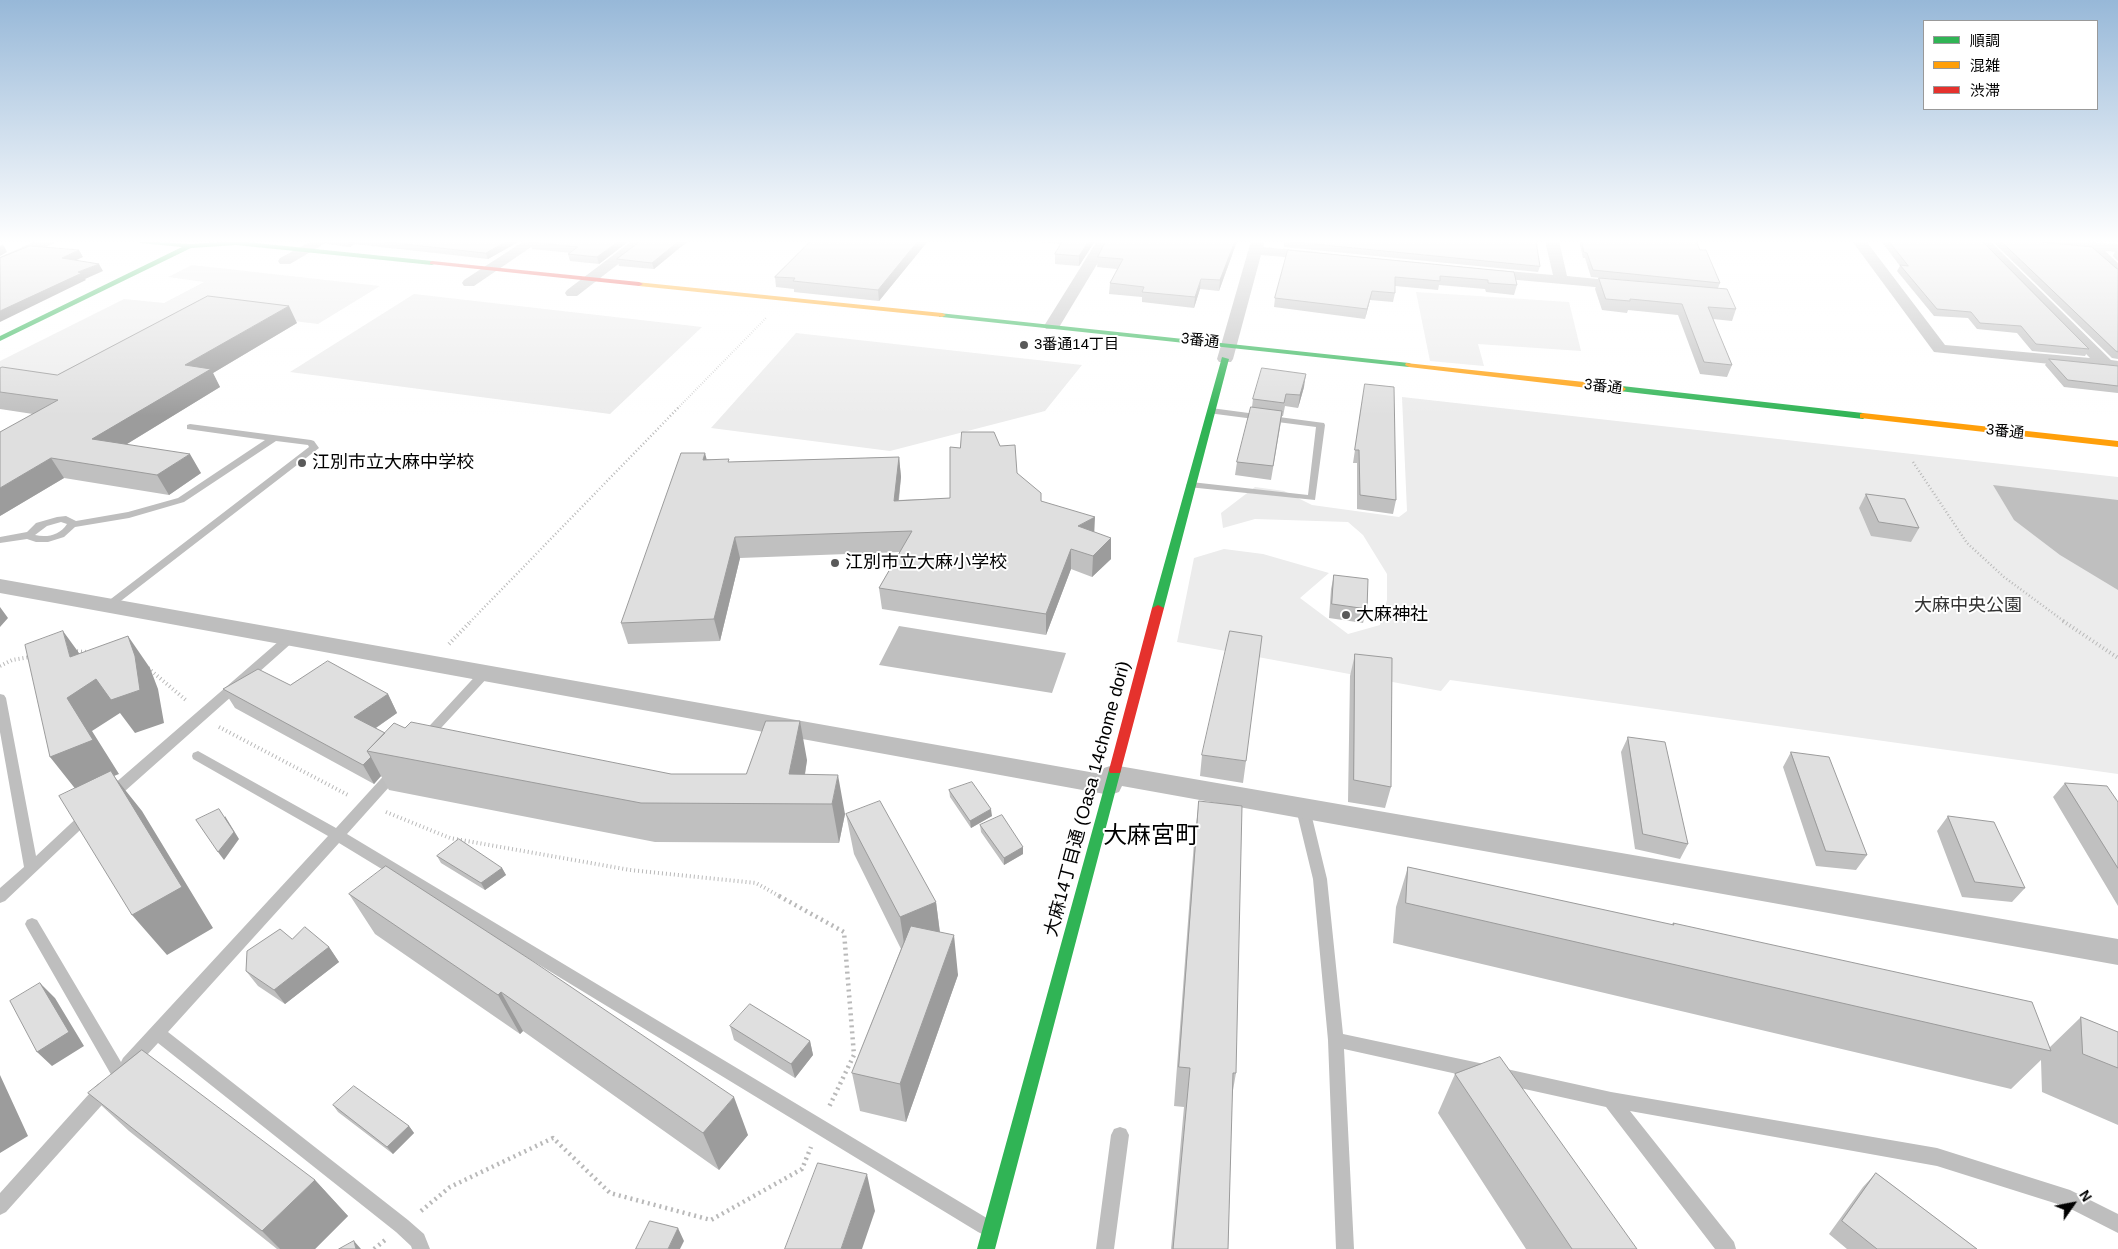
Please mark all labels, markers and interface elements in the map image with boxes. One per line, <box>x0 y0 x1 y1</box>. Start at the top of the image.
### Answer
legend <box>1923 20 2098 110</box>
text: 順調 <box>1970 32 2000 49</box>
text: 混雑 <box>1970 57 2000 74</box>
text: 渋滞 <box>1970 82 2000 99</box>
street label: 3番通 <box>1180 330 1220 352</box>
place label: 3番通14丁目 <box>1034 336 1119 354</box>
marker: 3番通14丁目 <box>1018 339 1030 351</box>
street label: 3番通 <box>1583 376 1623 398</box>
street label: 3番通 <box>1985 421 2025 443</box>
place label: 江別市立大麻中学校 <box>312 452 474 474</box>
marker: 江別市立大麻中学校 <box>296 457 308 469</box>
place label: 江別市立大麻小学校 <box>845 552 1007 574</box>
marker: 江別市立大麻小学校 <box>829 557 841 569</box>
park label: 大麻中央公園 <box>1914 595 2022 617</box>
place label: 大麻神社 <box>1356 604 1428 626</box>
marker: 大麻神社 <box>1340 609 1352 621</box>
street label: 大麻14丁目通 (Oasa 14chome dori) <box>1041 659 1135 939</box>
district label: 大麻宮町 <box>1103 822 1199 850</box>
north arrow <box>2048 1179 2098 1229</box>
text: N <box>2076 1187 2095 1204</box>

